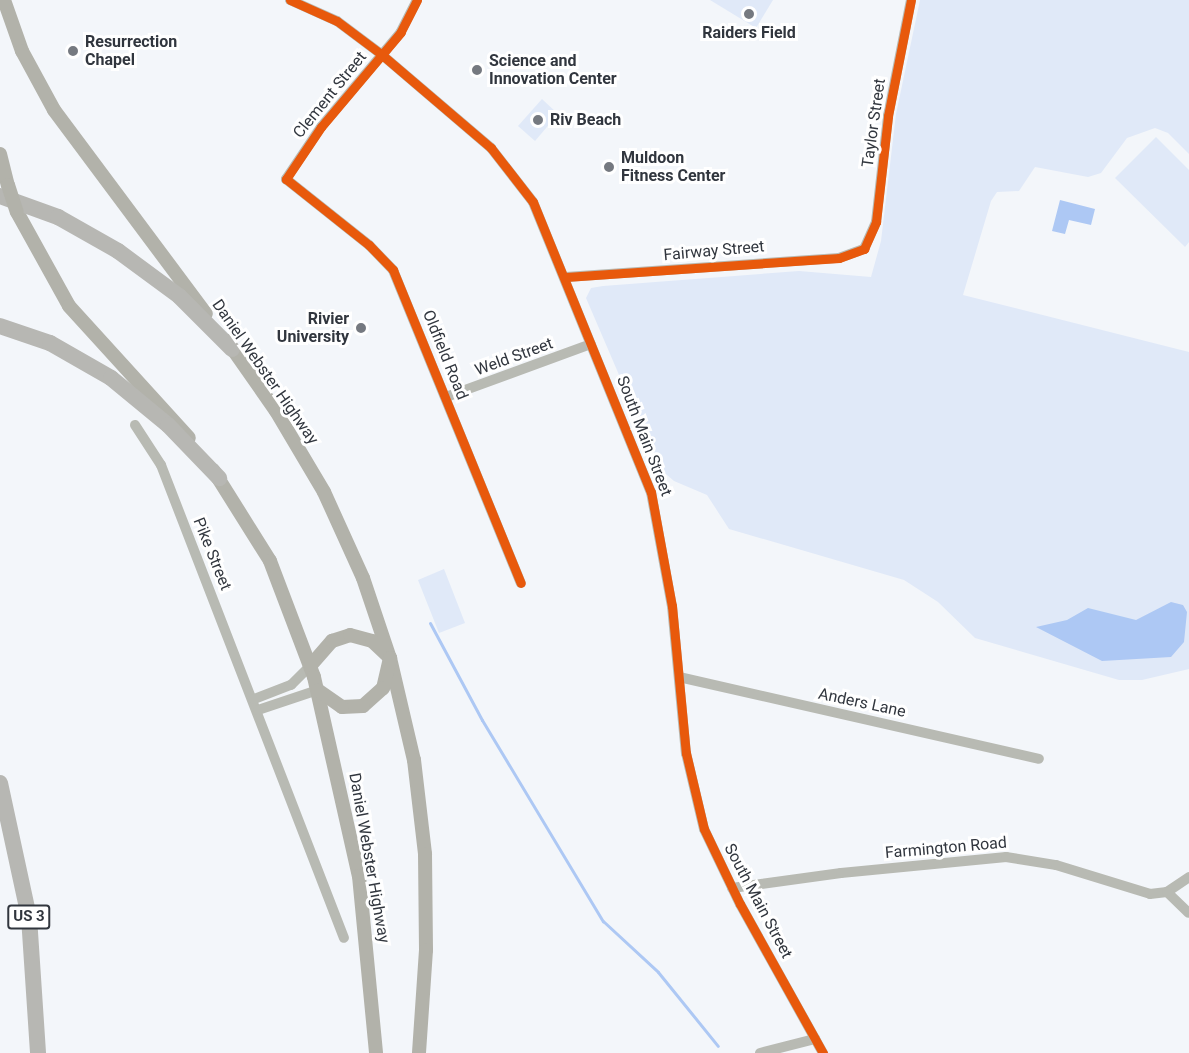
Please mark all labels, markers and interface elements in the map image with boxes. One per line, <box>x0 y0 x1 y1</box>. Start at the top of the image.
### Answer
marker: Raiders Field <box>742 7 756 21</box>
place label: Raiders Field <box>702 23 796 43</box>
place label: Resurrection Chapel <box>85 32 177 70</box>
marker: Resurrection Chapel <box>66 44 80 58</box>
street label: Clement Street <box>289 48 371 142</box>
place label: Science and Innovation Center <box>489 51 617 89</box>
marker: Science and Innovation Center <box>470 63 484 77</box>
street label: Taylor Street <box>858 77 890 169</box>
place label: Riv Beach <box>550 110 621 130</box>
marker: Riv Beach <box>531 113 545 127</box>
place label: Muldoon Fitness Center <box>621 148 725 186</box>
marker: Muldoon Fitness Center <box>602 160 616 174</box>
street label: Fairway Street <box>663 237 765 265</box>
street label: Daniel Webster Highway <box>208 296 322 448</box>
street label: Oldfield Road <box>418 307 472 403</box>
place label: Rivier University <box>277 309 349 347</box>
marker: Rivier University <box>354 321 368 335</box>
street label: Weld Street <box>472 334 556 380</box>
street label: South Main Street <box>612 373 676 499</box>
street label: Pike Street <box>189 515 235 593</box>
street label: Anders Lane <box>816 684 908 722</box>
street label: Daniel Webster Highway <box>345 771 393 945</box>
street label: Farmington Road <box>884 833 1008 863</box>
street label: South Main Street <box>720 840 796 962</box>
road number: US 3 <box>6 905 51 929</box>

